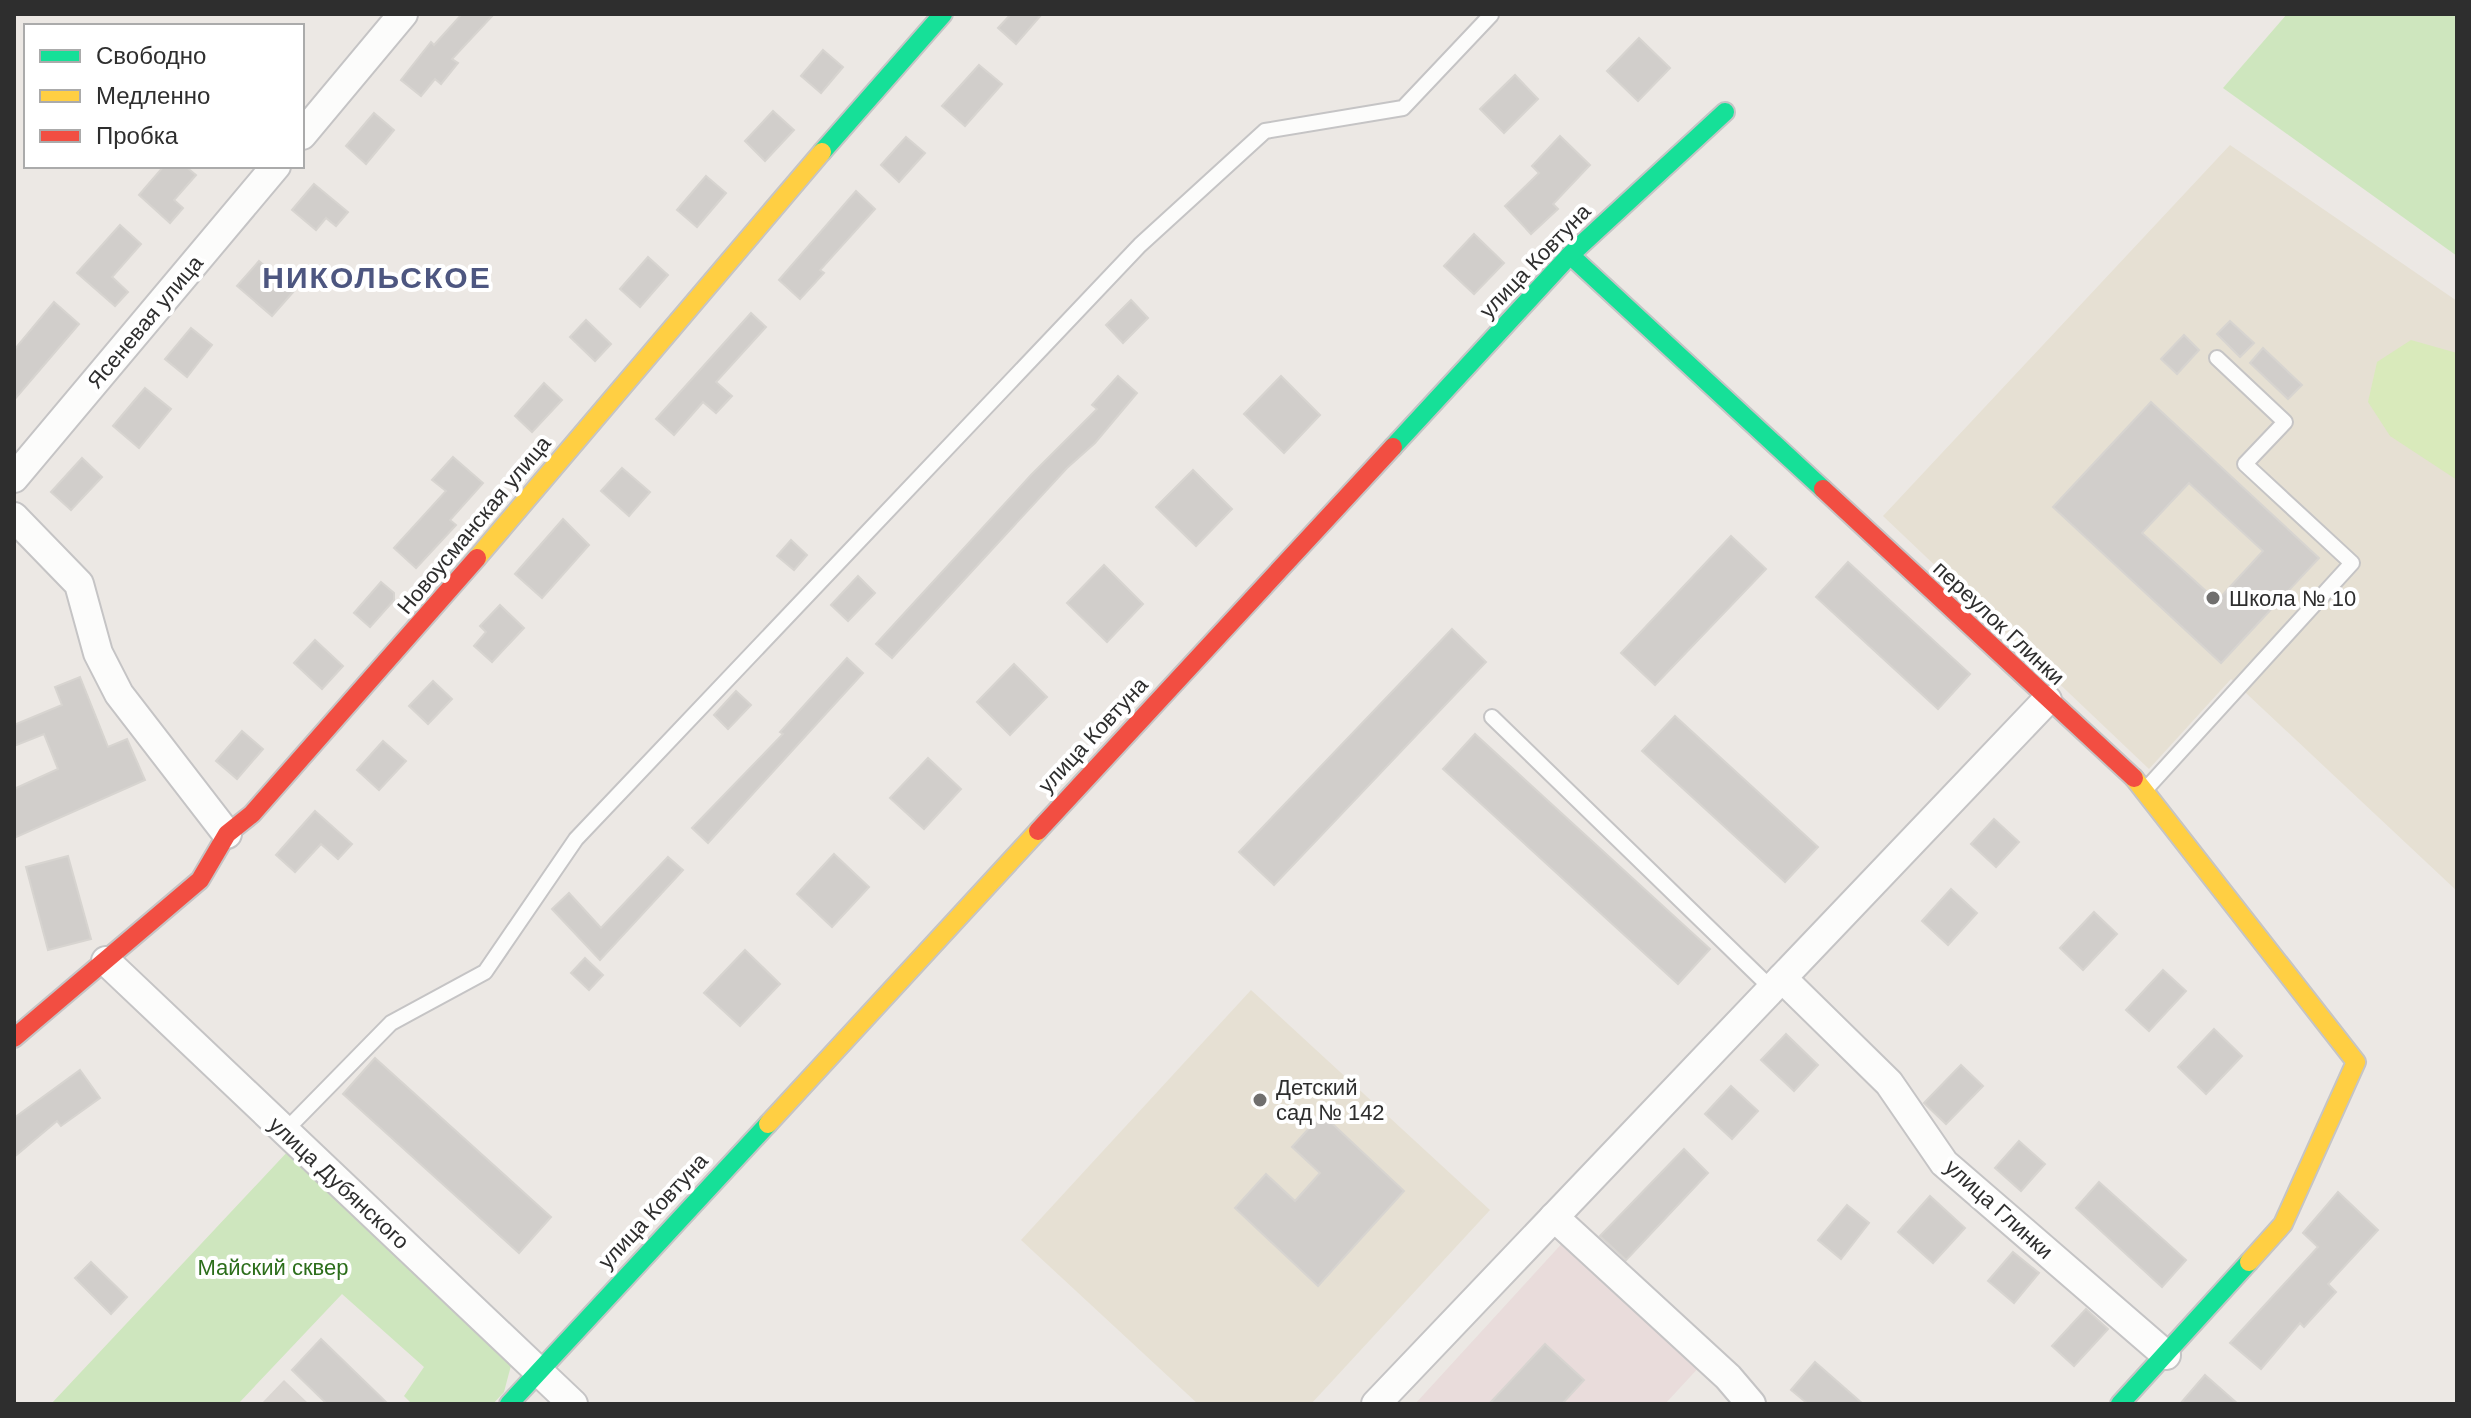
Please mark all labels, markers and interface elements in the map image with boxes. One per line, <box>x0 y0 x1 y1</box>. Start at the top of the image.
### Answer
legend <box>24 24 304 168</box>
text: Свободно <box>96 42 206 69</box>
text: Медленно <box>96 82 210 109</box>
text: Пробка <box>96 122 179 149</box>
street label: улица Ковтуна <box>1474 198 1596 323</box>
street label: Ясеневая улица <box>82 250 208 393</box>
district label: НИКОЛЬСКОЕ <box>262 261 492 294</box>
street label: Новоусманская улица <box>392 430 556 619</box>
street label: переулок Глинки <box>1928 556 2070 690</box>
place label: Школа № 10 <box>2229 586 2356 611</box>
marker: Школа № 10 <box>2204 589 2222 607</box>
street label: улица Ковтуна <box>1033 672 1153 798</box>
place label: Детский сад № 142 <box>1276 1075 1385 1125</box>
marker: Детский сад № 142 <box>1251 1091 1269 1109</box>
street label: улица Дубянского <box>264 1112 414 1254</box>
street label: улица Ковтуна <box>593 1148 713 1274</box>
street label: улица Глинки <box>1940 1154 2058 1264</box>
park label: Майский сквер <box>198 1255 348 1280</box>

